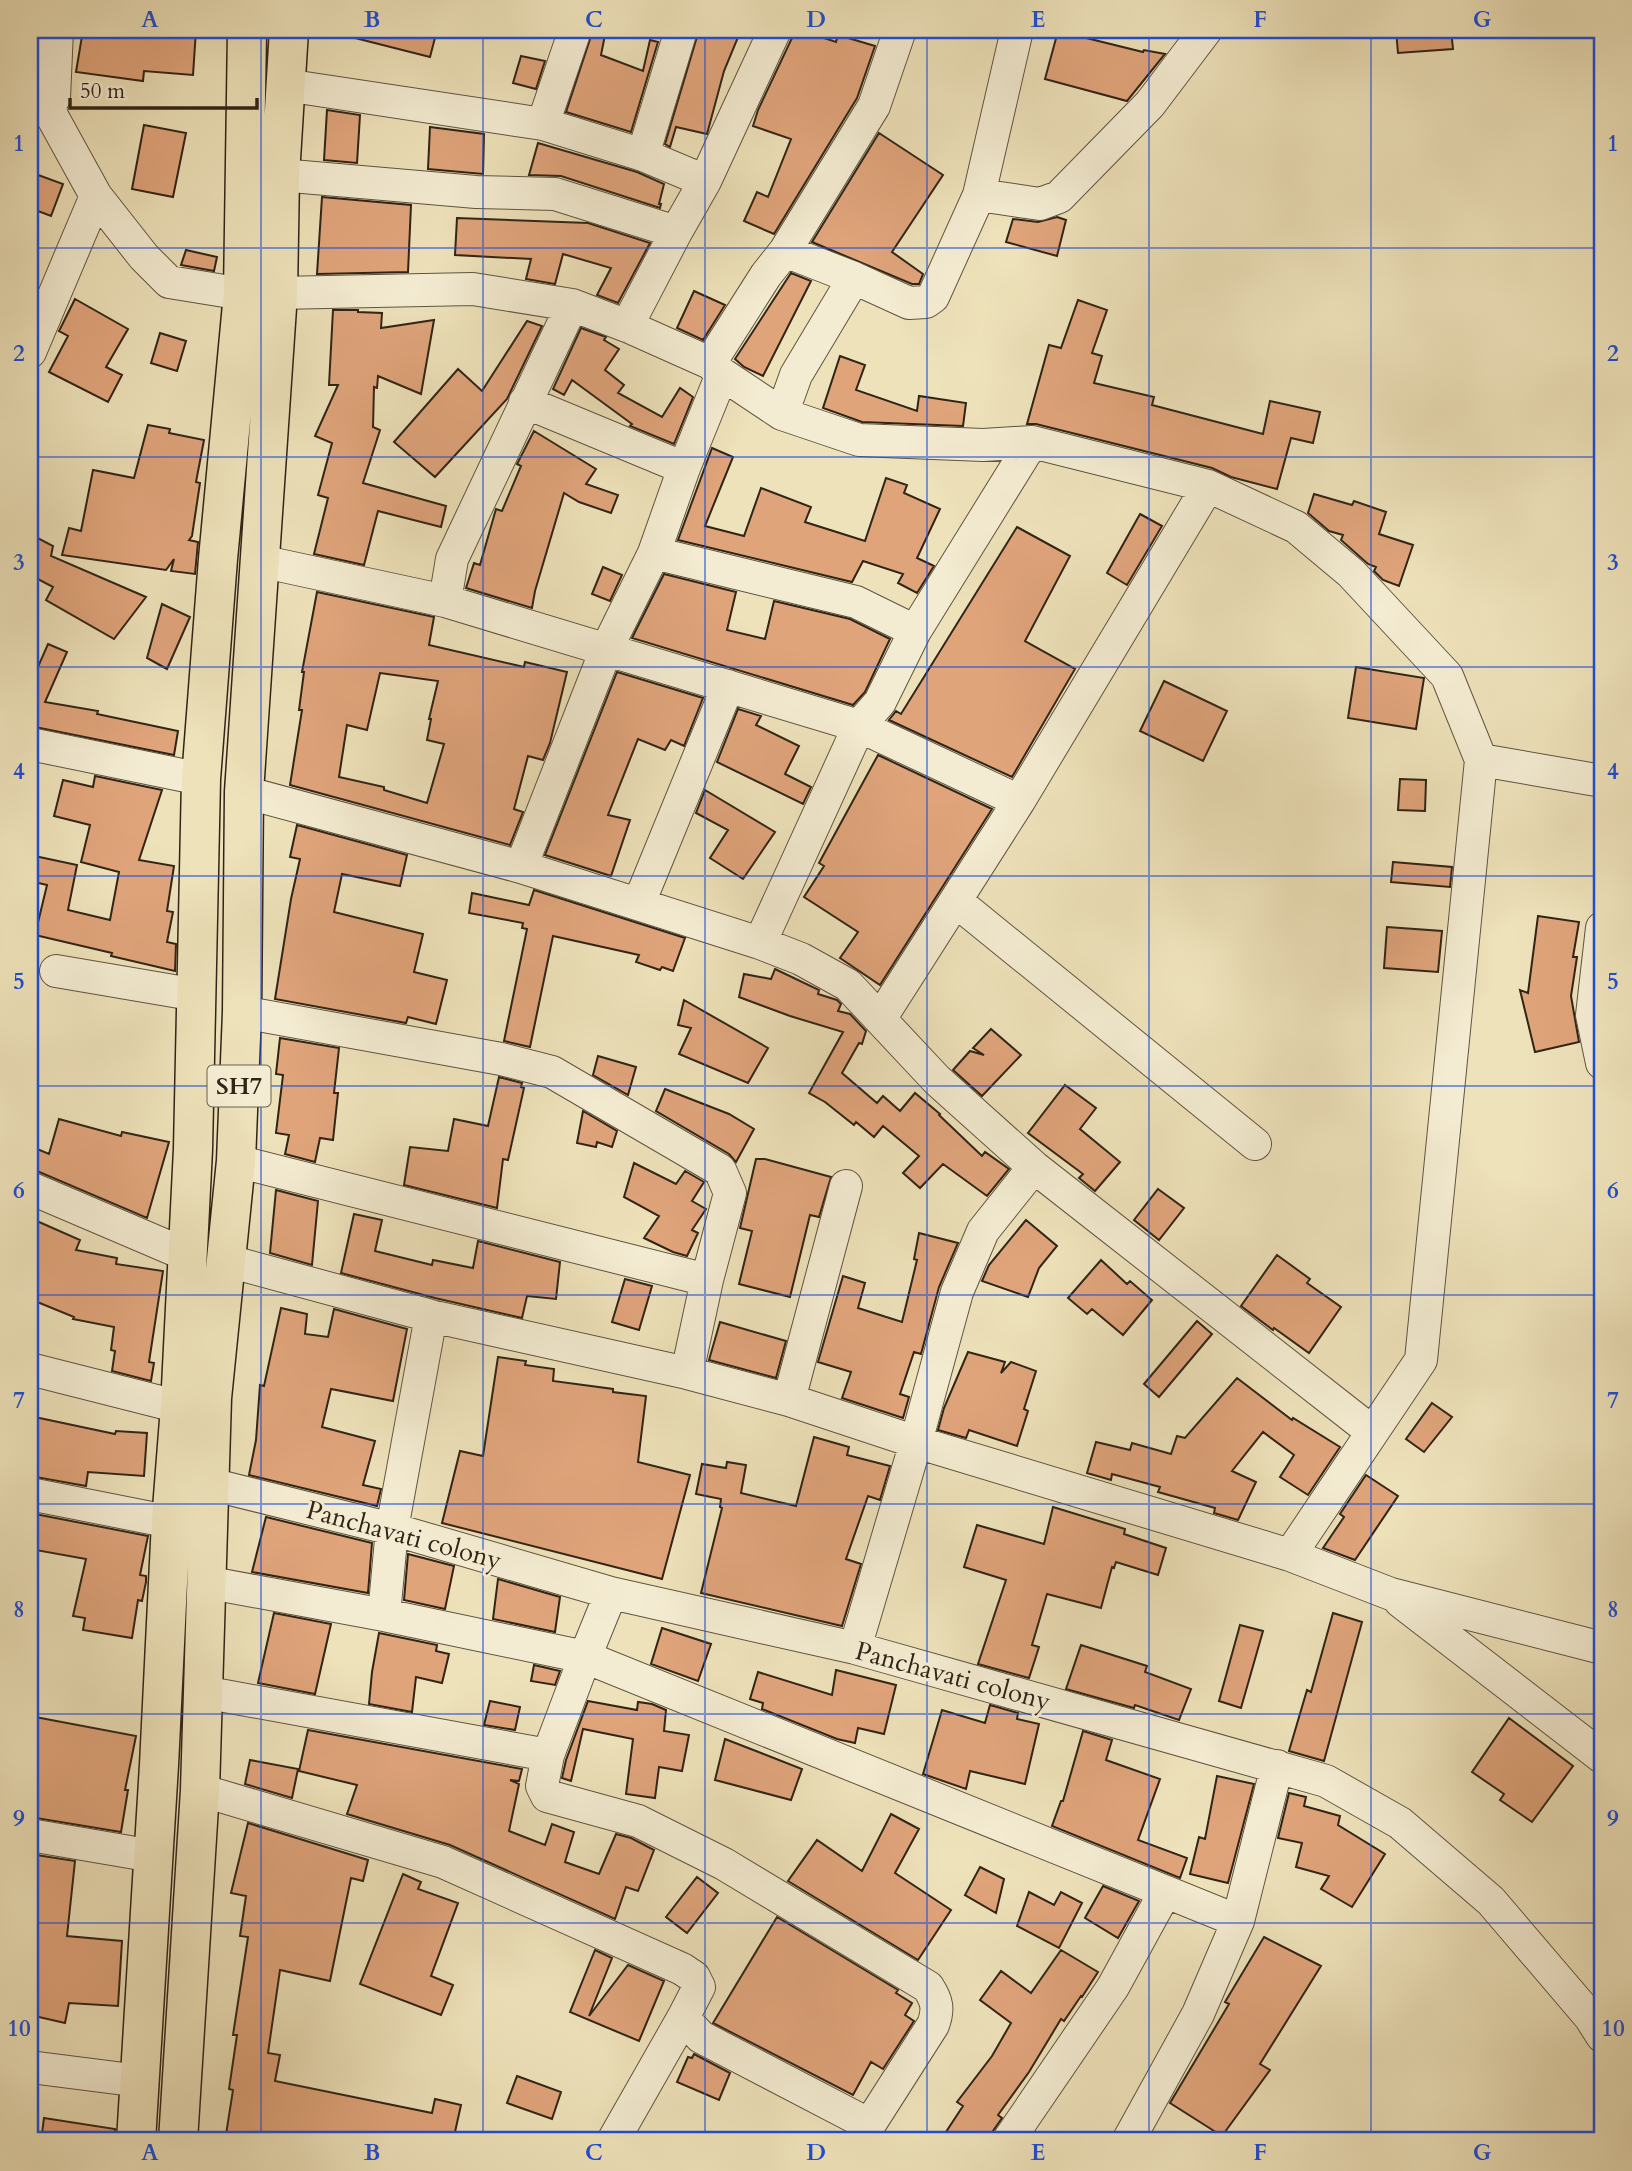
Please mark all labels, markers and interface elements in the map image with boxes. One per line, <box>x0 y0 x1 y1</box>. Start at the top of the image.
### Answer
text: A <box>141 4 159 35</box>
text: B <box>364 4 380 35</box>
text: C <box>585 4 603 35</box>
text: D <box>806 4 826 35</box>
text: E <box>1031 4 1045 35</box>
text: F <box>1253 4 1267 35</box>
text: G <box>1473 4 1492 35</box>
scale bar <box>70 66 257 110</box>
text: 50 m <box>80 77 125 106</box>
text: 1 <box>13 128 25 159</box>
text: 1 <box>1607 128 1619 159</box>
text: 2 <box>13 338 25 369</box>
text: 2 <box>1607 338 1619 369</box>
text: 3 <box>13 547 25 578</box>
text: 3 <box>1607 547 1619 578</box>
text: 4 <box>13 756 25 787</box>
text: 4 <box>1607 756 1619 787</box>
text: 5 <box>13 966 25 997</box>
text: 5 <box>1607 966 1619 997</box>
road number: SH7 <box>208 1066 270 1106</box>
text: 6 <box>13 1175 25 1206</box>
text: 6 <box>1607 1175 1619 1206</box>
text: 7 <box>13 1385 25 1416</box>
text: 7 <box>1607 1385 1619 1416</box>
street label: Panchavati colony <box>303 1492 506 1578</box>
text: 8 <box>13 1594 25 1625</box>
text: 8 <box>1607 1594 1619 1625</box>
street label: Panchavati colony <box>852 1633 1055 1719</box>
text: 9 <box>13 1803 25 1834</box>
text: 9 <box>1607 1803 1619 1834</box>
text: 10 <box>7 2013 31 2044</box>
text: 10 <box>1601 2013 1625 2044</box>
text: A <box>141 2137 159 2168</box>
text: B <box>364 2137 380 2168</box>
text: C <box>585 2137 603 2168</box>
text: D <box>806 2137 826 2168</box>
text: E <box>1031 2137 1045 2168</box>
text: F <box>1253 2137 1267 2168</box>
text: G <box>1473 2137 1492 2168</box>

